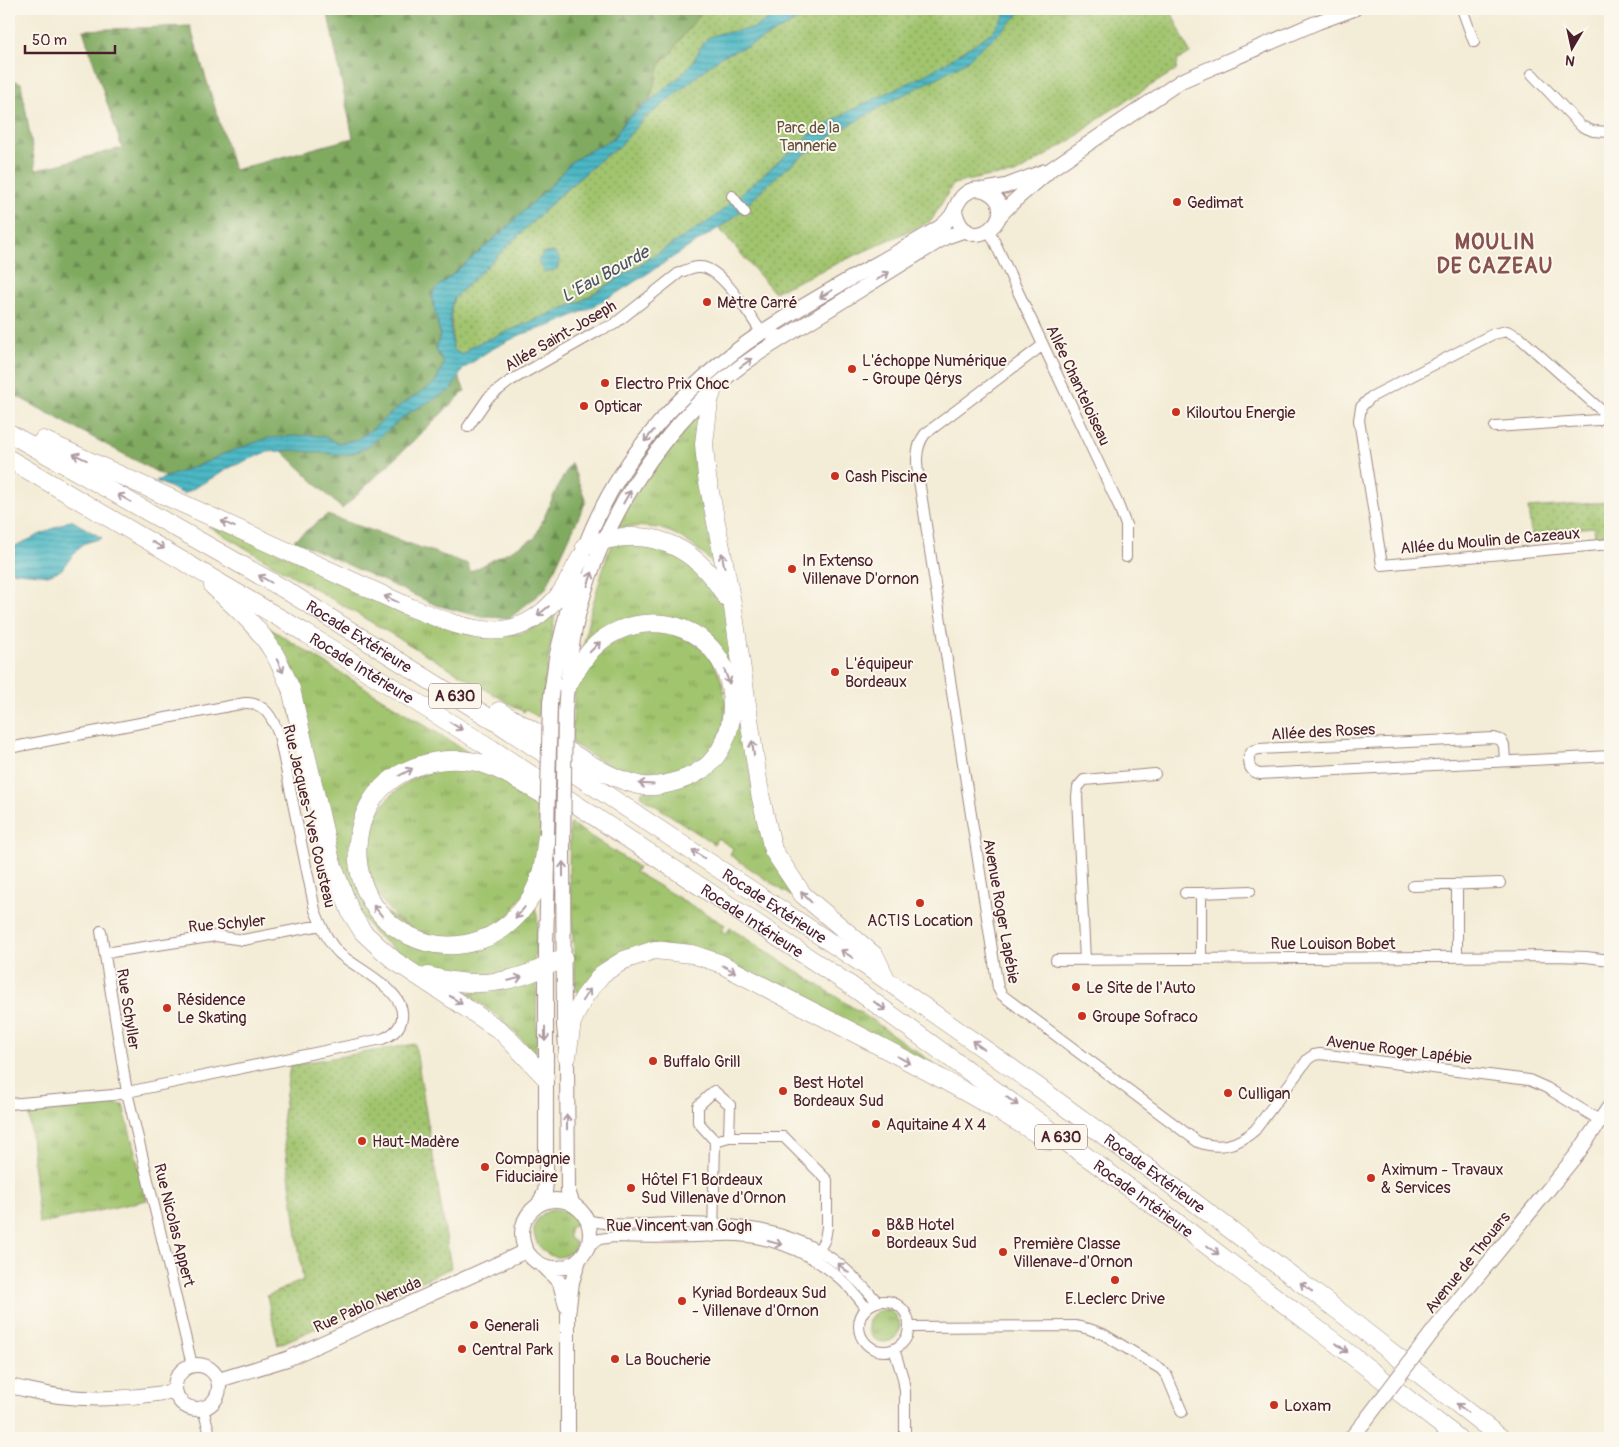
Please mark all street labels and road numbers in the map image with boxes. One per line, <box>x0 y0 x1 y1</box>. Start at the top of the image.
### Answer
street label: Allée Saint-Joseph <box>501 296 620 376</box>
street label: Allée Chanteloiseau <box>1041 322 1115 449</box>
street label: Allée du Moulin de Cazeaux <box>1399 523 1581 559</box>
street label: Rocade Extérieure <box>302 596 415 678</box>
street label: Rocade Intérieure <box>305 629 417 709</box>
road number: A 630 <box>429 684 481 708</box>
street label: Allée des Roses <box>1270 719 1376 745</box>
street label: Rue Jacques-Yves Cousteau <box>278 723 340 910</box>
street label: Avenue Roger Lapébie <box>978 837 1024 985</box>
street label: Rocade Extérieure <box>718 865 830 948</box>
street label: Rocade Intérieure <box>696 880 807 963</box>
street label: Rue Schyler <box>187 911 267 937</box>
street label: Rue Louison Bobet <box>1270 934 1396 954</box>
street label: Rue Schyller <box>112 967 144 1051</box>
street label: Avenue Roger Lapébie <box>1325 1031 1473 1069</box>
road number: A 630 <box>1035 1124 1087 1150</box>
street label: Rocade Extérieure <box>1099 1130 1209 1218</box>
street label: Rocade Intérieure <box>1089 1156 1197 1242</box>
street label: Rue Nicolas Appert <box>149 1161 199 1290</box>
street label: Avenue de Thouars <box>1421 1208 1515 1318</box>
street label: Rue Vincent van Gogh <box>606 1216 752 1236</box>
street label: Rue Pablo Neruda <box>310 1272 424 1338</box>

